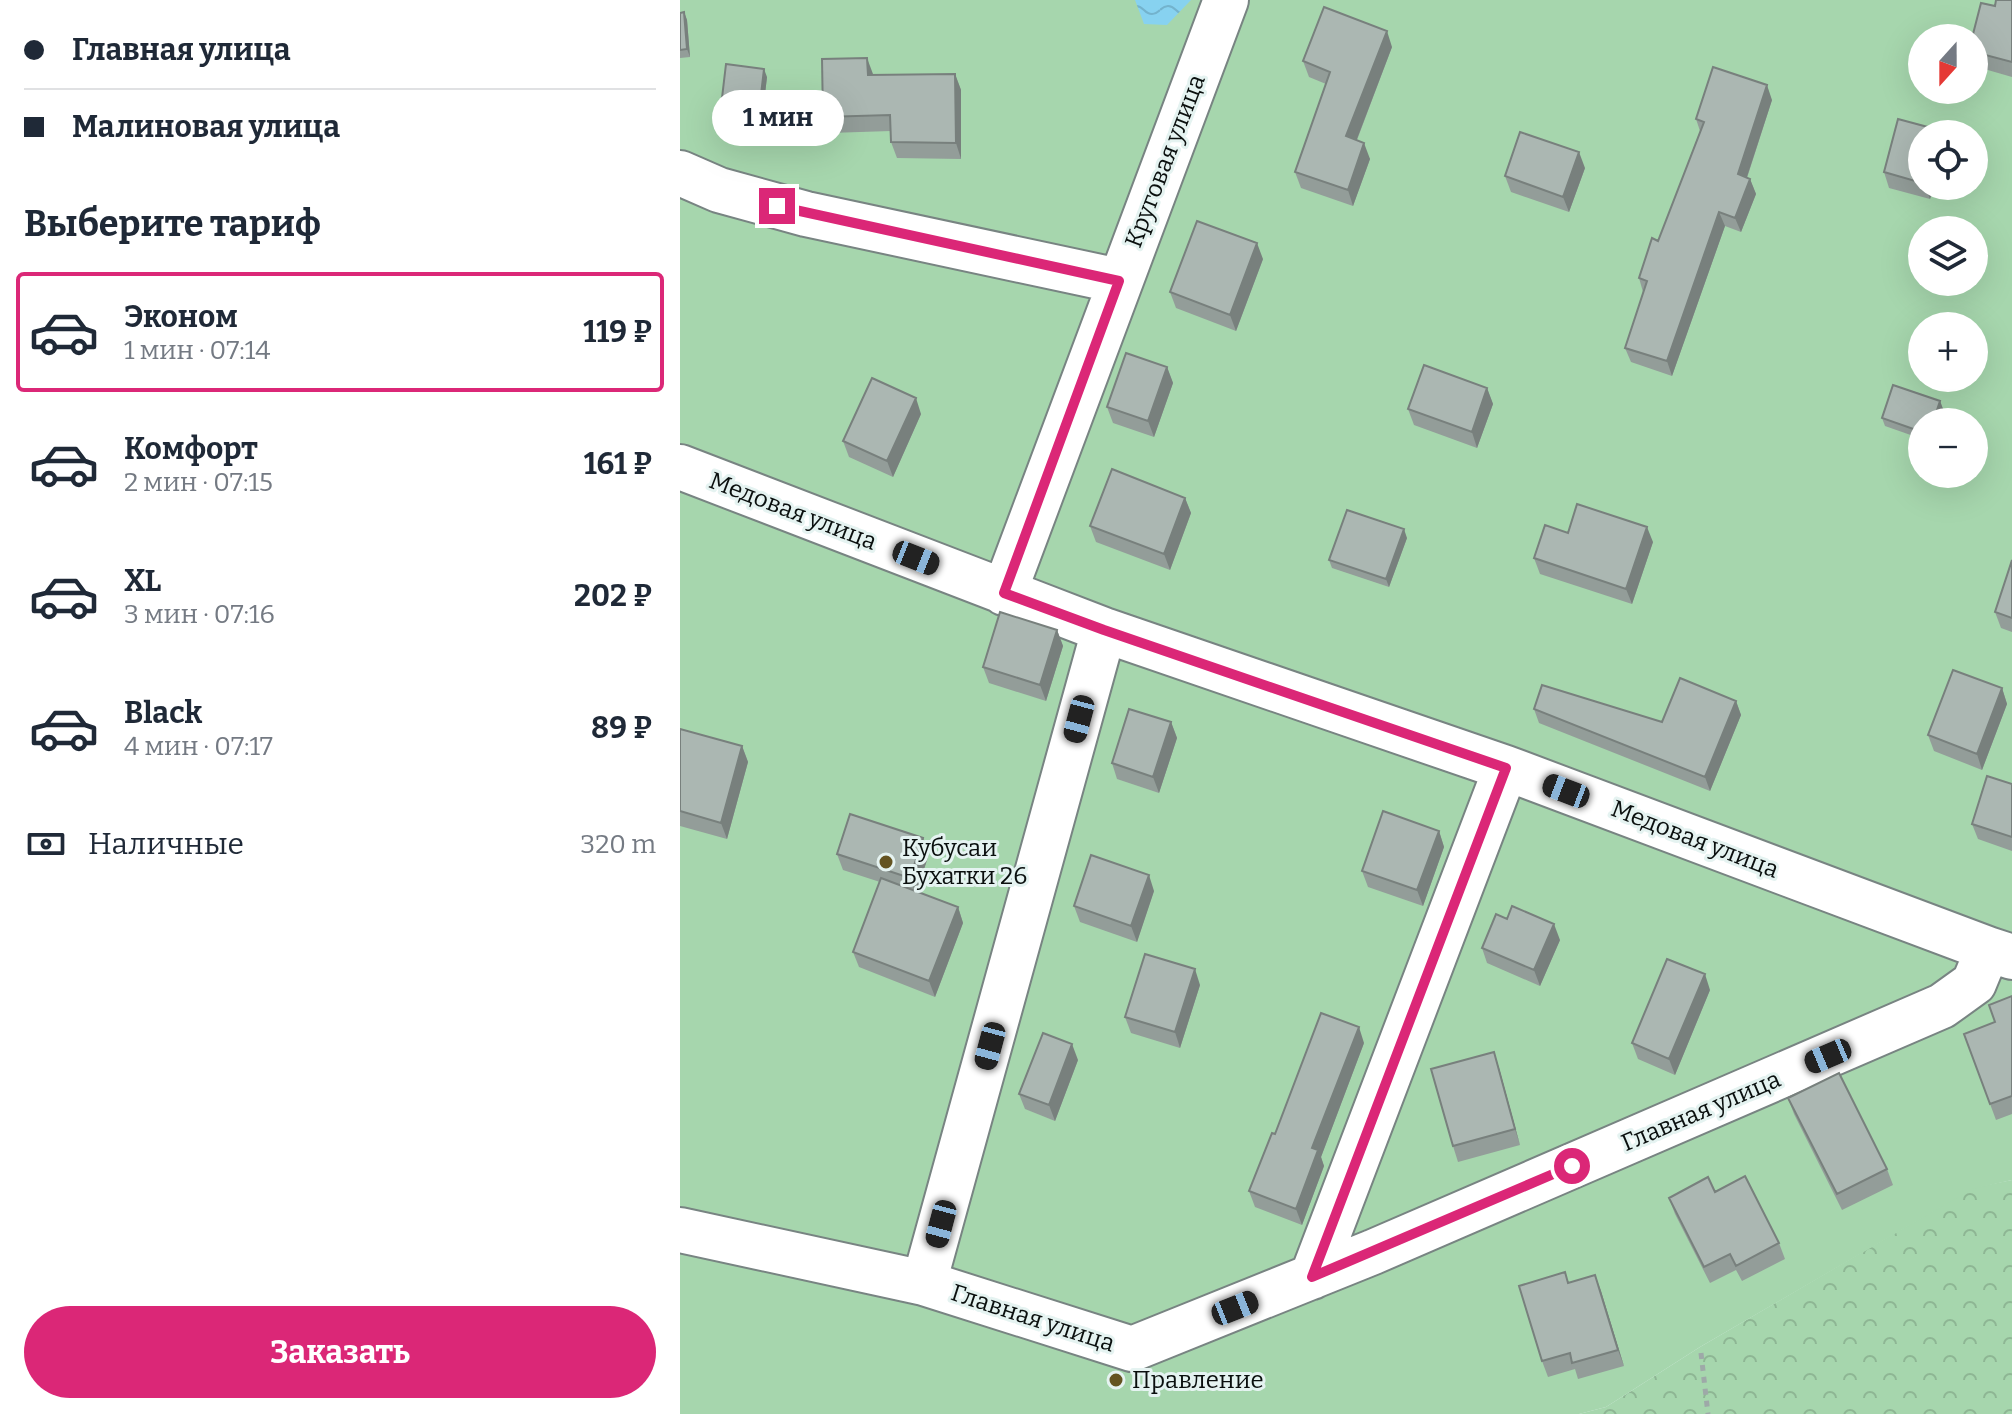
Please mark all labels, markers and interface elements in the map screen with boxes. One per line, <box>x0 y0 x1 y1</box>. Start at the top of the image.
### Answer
north arrow <box>1908 24 1988 104</box>
map controls <box>1908 24 1988 488</box>
text: Главная улица <box>72 32 291 68</box>
street label: Круговая улица <box>1119 70 1211 252</box>
callout: 1 мин <box>711 90 843 146</box>
text: 1 мин <box>743 102 813 133</box>
text: Малиновая улица <box>72 109 340 145</box>
button: locate <box>1908 120 1988 200</box>
route end <box>759 188 795 224</box>
text: Выберите тариф <box>24 202 321 246</box>
button: layers <box>1908 216 1988 296</box>
icon: car <box>28 296 100 368</box>
text: Эконом <box>124 299 238 335</box>
button: + <box>1908 312 1988 392</box>
text: 119 ₽ <box>583 314 652 350</box>
text: 1 мин · 07:14 <box>124 335 271 366</box>
button: − <box>1908 408 1988 488</box>
icon: car <box>28 428 100 500</box>
text: Комфорт <box>124 431 258 467</box>
text: 161 ₽ <box>584 446 652 482</box>
street label: Медовая улица <box>705 466 881 556</box>
text: 2 мин · 07:15 <box>124 467 273 498</box>
car <box>889 538 943 578</box>
icon: car <box>28 560 100 632</box>
text: XL <box>124 563 161 599</box>
text: 202 ₽ <box>574 578 652 614</box>
text: 3 мин · 07:16 <box>124 599 275 630</box>
icon: car <box>28 692 100 764</box>
car <box>1061 693 1097 745</box>
text: Black <box>124 695 202 731</box>
text: 89 ₽ <box>591 710 652 746</box>
text: 4 мин · 07:17 <box>124 731 273 762</box>
car <box>1539 771 1593 811</box>
street label: Медовая улица <box>1607 794 1783 884</box>
icon: cash <box>24 822 68 866</box>
text: Наличные <box>88 826 244 862</box>
text: 320 m <box>580 829 656 860</box>
place label: Кубусаи Бухатки 26 <box>902 834 1027 890</box>
marker: Кубусаи Бухатки 26 <box>877 853 895 871</box>
car <box>972 1020 1008 1072</box>
car <box>1801 1036 1855 1076</box>
street label: Главная улица <box>1617 1065 1785 1157</box>
route start <box>1554 1148 1590 1184</box>
car <box>923 1198 959 1250</box>
street label: Главная улица <box>948 1278 1118 1358</box>
car <box>1208 1288 1262 1328</box>
button: Заказать <box>24 1306 656 1398</box>
place label: Правление <box>1132 1366 1264 1394</box>
marker: Правление <box>1107 1371 1125 1389</box>

